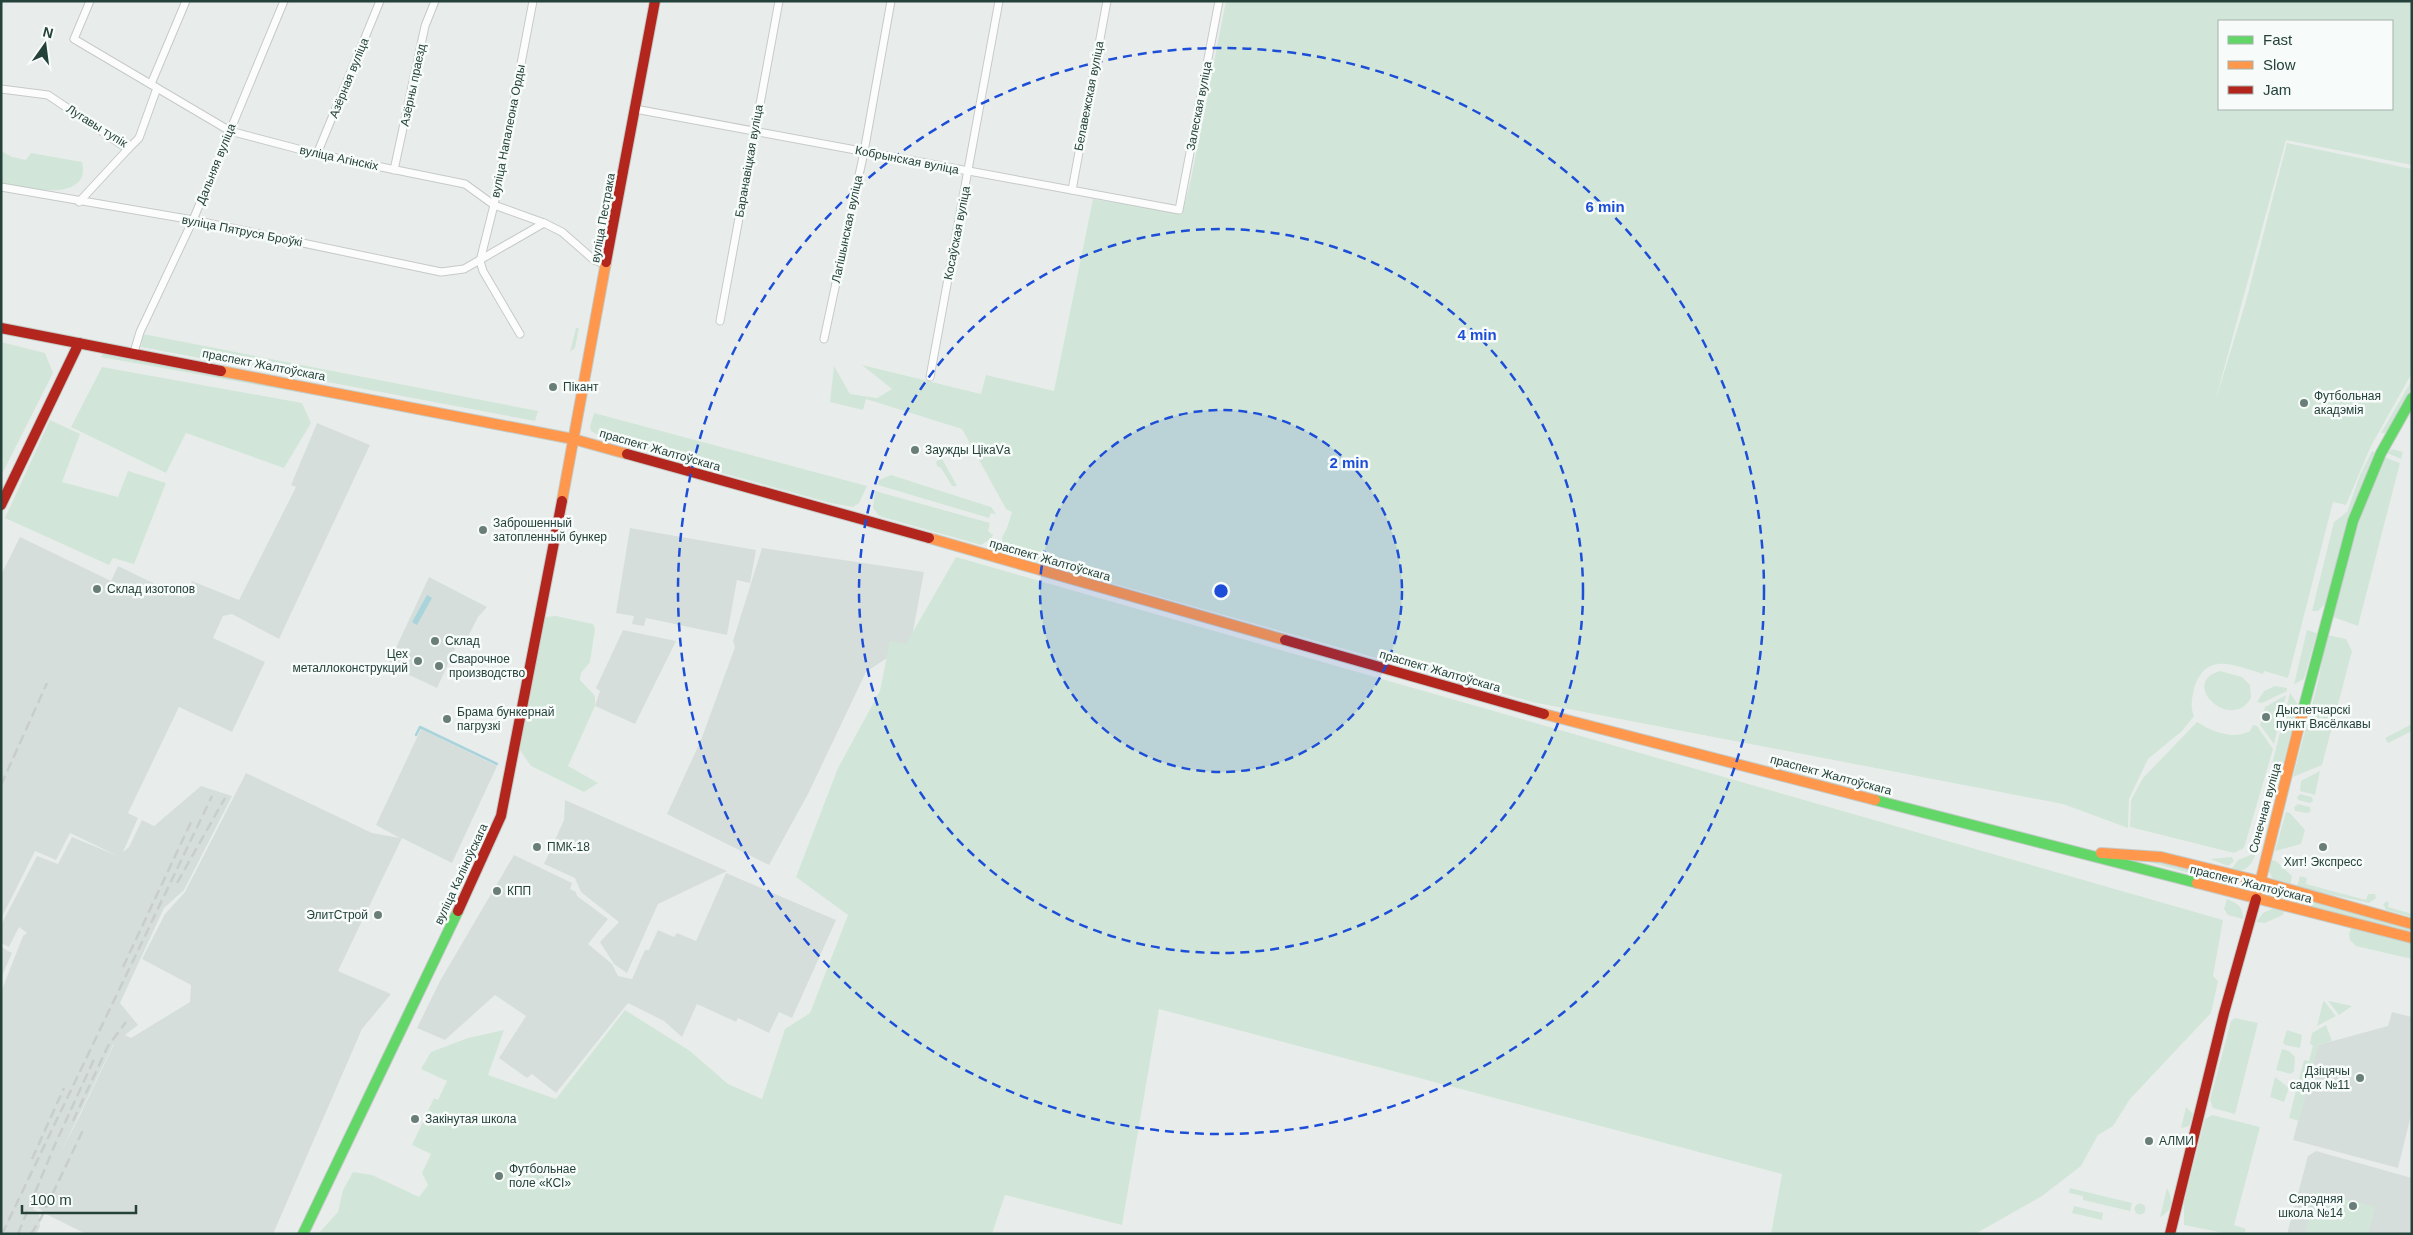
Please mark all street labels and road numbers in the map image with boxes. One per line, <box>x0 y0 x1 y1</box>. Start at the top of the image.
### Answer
street label: Азёрная вуліца <box>327 36 372 120</box>
street label: Белавежская вуліца <box>1071 40 1107 152</box>
street label: Азёрны праезд <box>397 42 429 128</box>
street label: Залеская вуліца <box>1183 60 1215 152</box>
street label: вуліца Напалеона Орды <box>488 63 528 199</box>
street label: Лугавы тупік <box>64 102 131 151</box>
street label: Баранавіцкая вуліца <box>732 103 766 218</box>
street label: Дальняя вуліца <box>193 121 239 207</box>
street label: вуліца Агінскіх <box>298 143 380 173</box>
street label: Кобрынская вуліца <box>854 143 960 177</box>
street label: вуліца Пестрака <box>588 172 618 264</box>
street label: Лагішынская вуліца <box>829 174 865 284</box>
street label: Косаўская вуліца <box>941 185 973 281</box>
street label: вуліца Пятруся Броўкі <box>181 212 303 250</box>
street label: праспект Жалтоўскага <box>201 346 327 384</box>
street label: праспект Жалтоўскага <box>598 426 722 474</box>
street label: праспект Жалтоўскага <box>988 536 1112 584</box>
street label: праспект Жалтоўскага <box>1378 647 1502 695</box>
street label: праспект Жалтоўскага <box>1769 752 1894 798</box>
street label: Сонечная вуліца <box>2246 761 2284 855</box>
street label: вуліца Каліноўскага <box>431 821 491 927</box>
street label: праспект Жалтоўскага <box>2189 862 2314 906</box>

